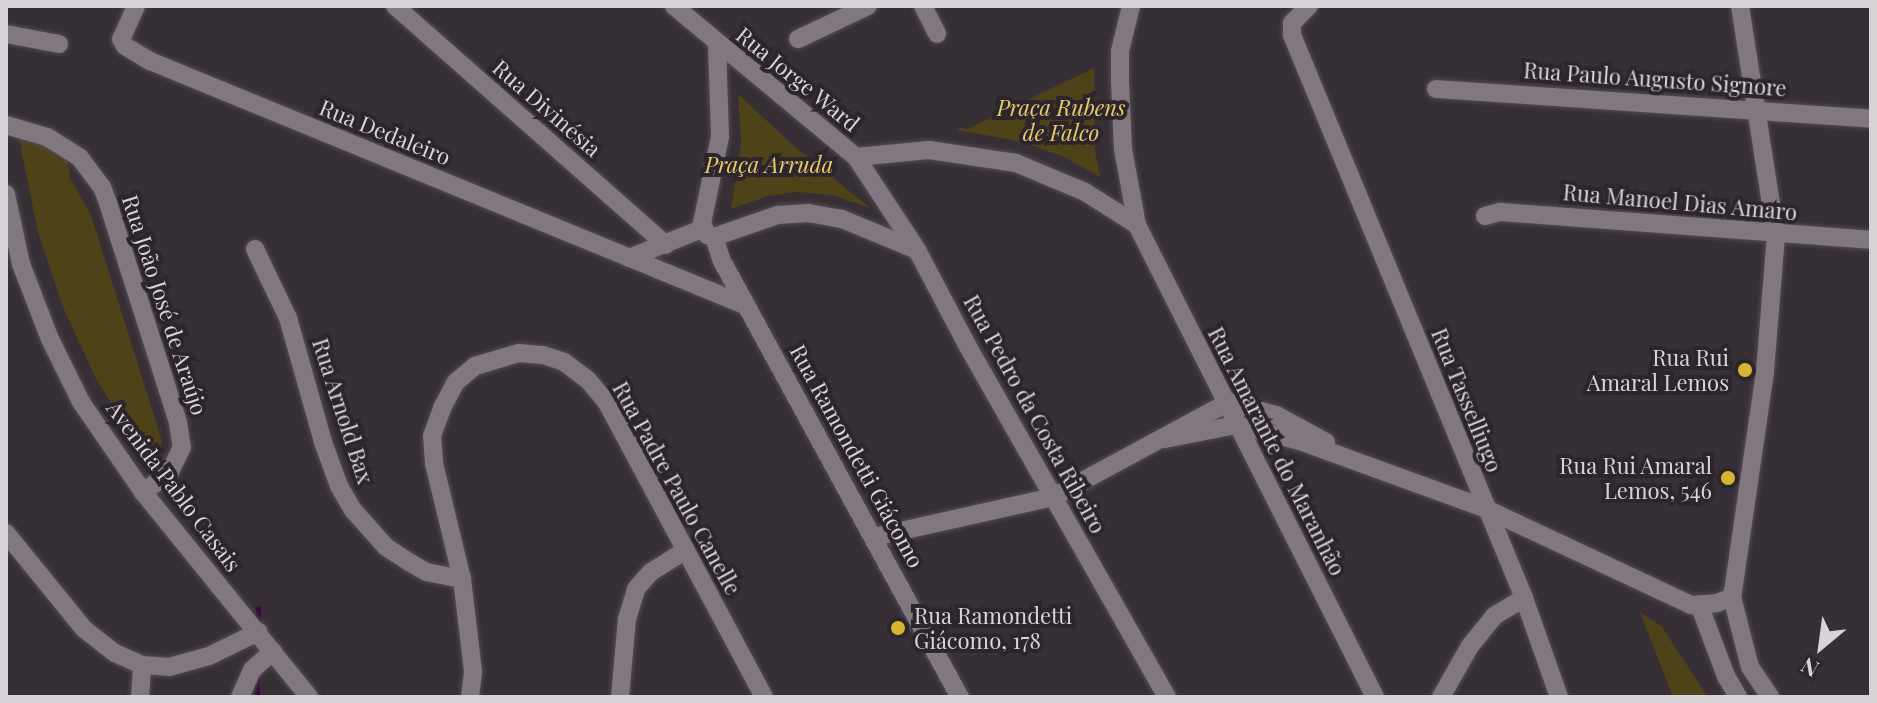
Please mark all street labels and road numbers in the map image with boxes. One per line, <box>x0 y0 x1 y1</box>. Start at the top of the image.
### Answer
street label: Rua Jorge Ward <box>731 21 865 137</box>
street label: Rua Divinésia <box>488 54 606 162</box>
street label: Rua Paulo Augusto Signore <box>1522 57 1788 101</box>
street label: Rua Dedaleiro <box>315 94 455 170</box>
street label: Rua Manoel Dias Amaro <box>1561 179 1799 225</box>
street label: Rua João José de Araújo <box>117 191 213 419</box>
street label: Rua Pedro da Costa Ribeiro <box>958 290 1112 538</box>
street label: Rua Amarante do Maranhão <box>1203 322 1351 580</box>
street label: Rua Tasselliugo <box>1426 324 1508 476</box>
street label: Rua Arnold Bax <box>307 334 379 488</box>
street label: Rua Ramondetti Giácomo <box>785 340 929 572</box>
street label: Rua Padre Paulo Canelle <box>607 377 747 599</box>
street label: Avenida Pablo Casais <box>101 395 247 577</box>

